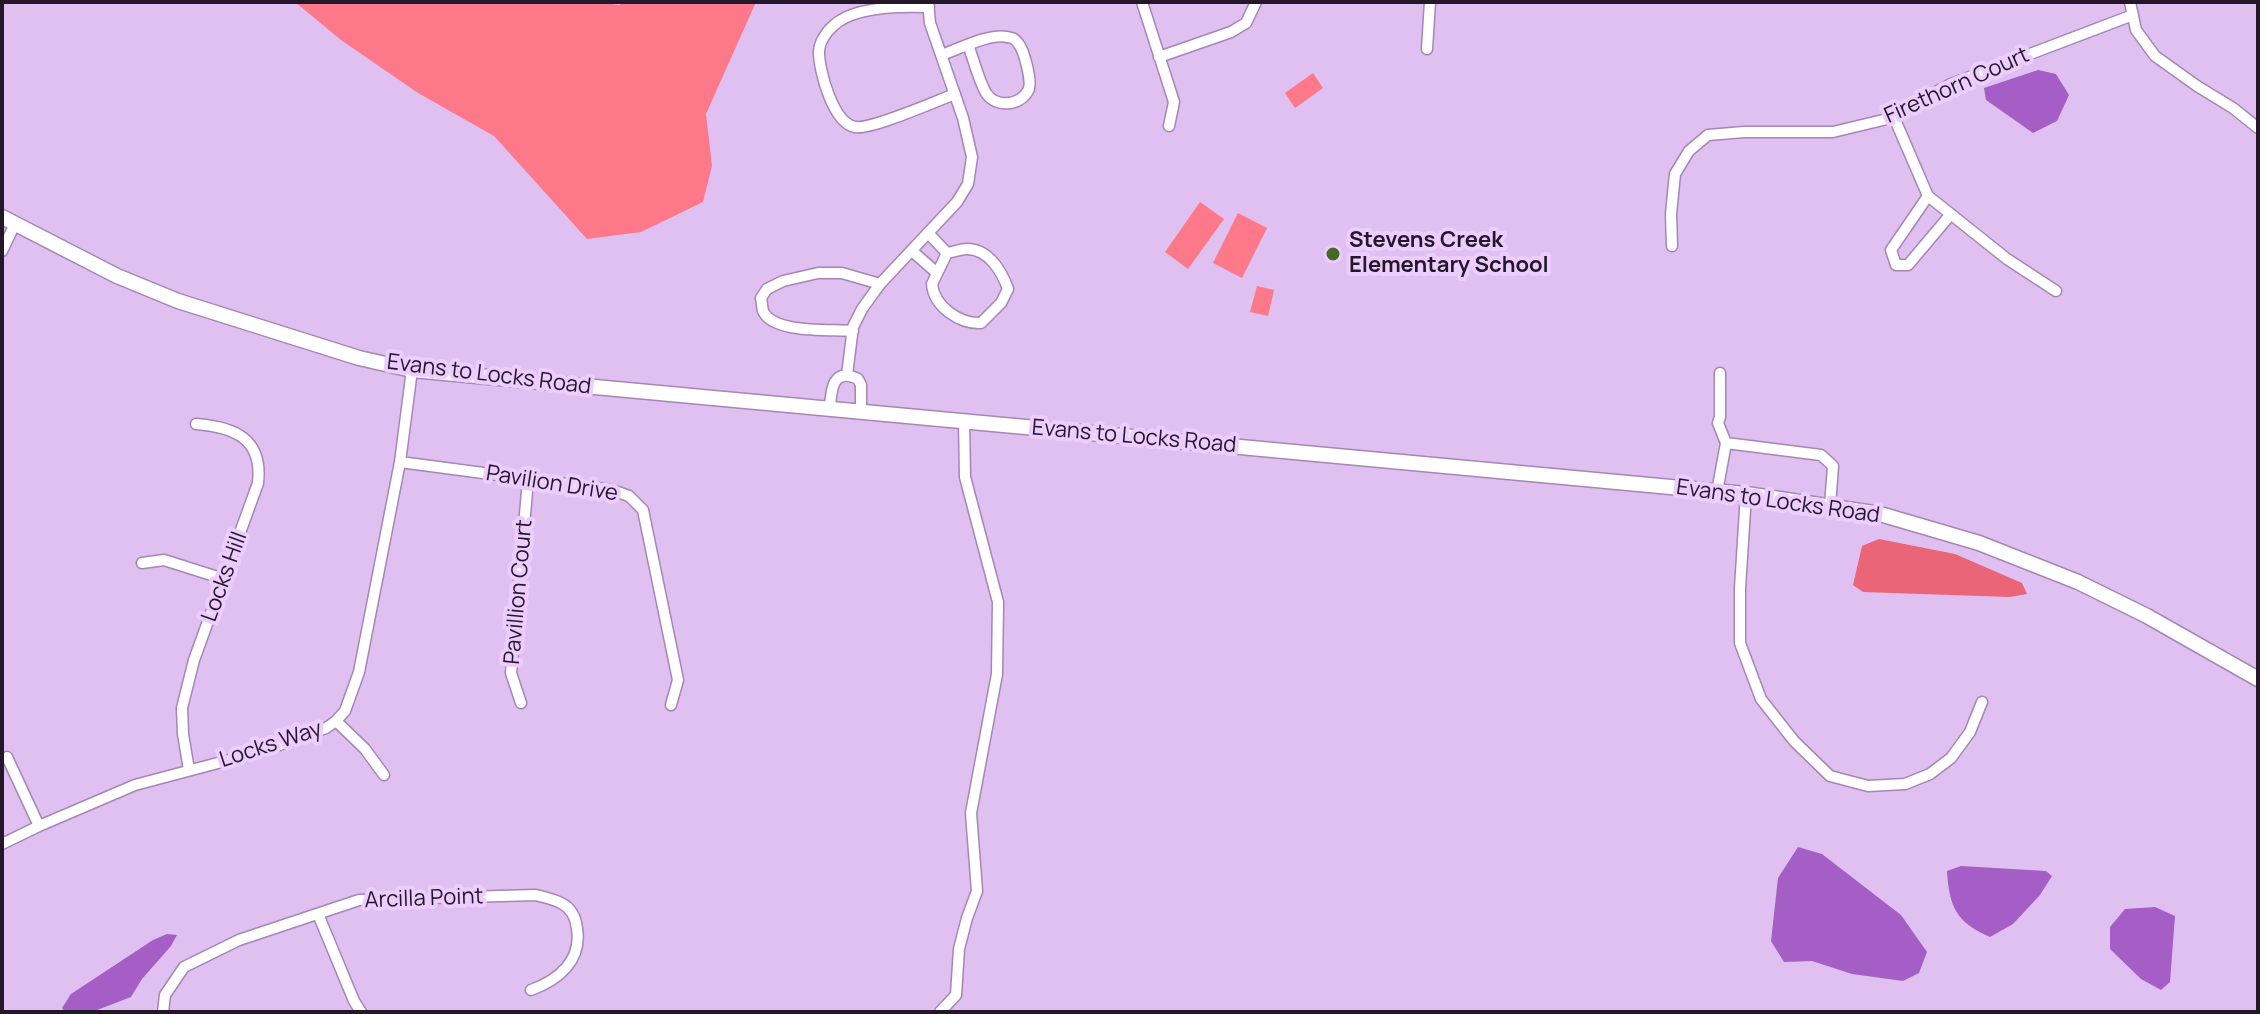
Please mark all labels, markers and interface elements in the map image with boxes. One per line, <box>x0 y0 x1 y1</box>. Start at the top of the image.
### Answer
street label: Firethorn Court <box>1881 42 2033 130</box>
place label: Stevens Creek Elementary School <box>1349 228 1549 280</box>
marker: Stevens Creek Elementary School <box>1324 245 1342 263</box>
street label: Evans to Locks Road <box>386 349 592 401</box>
street label: Evans to Locks Road <box>1031 415 1237 459</box>
street label: Pavilion Drive <box>484 461 620 507</box>
street label: Evans to Locks Road <box>1675 475 1881 529</box>
street label: Pavillion Court <box>500 518 538 666</box>
street label: Locks Hill <box>197 529 253 625</box>
street label: Locks Way <box>217 716 325 774</box>
street label: Arcilla Point <box>364 884 484 914</box>

